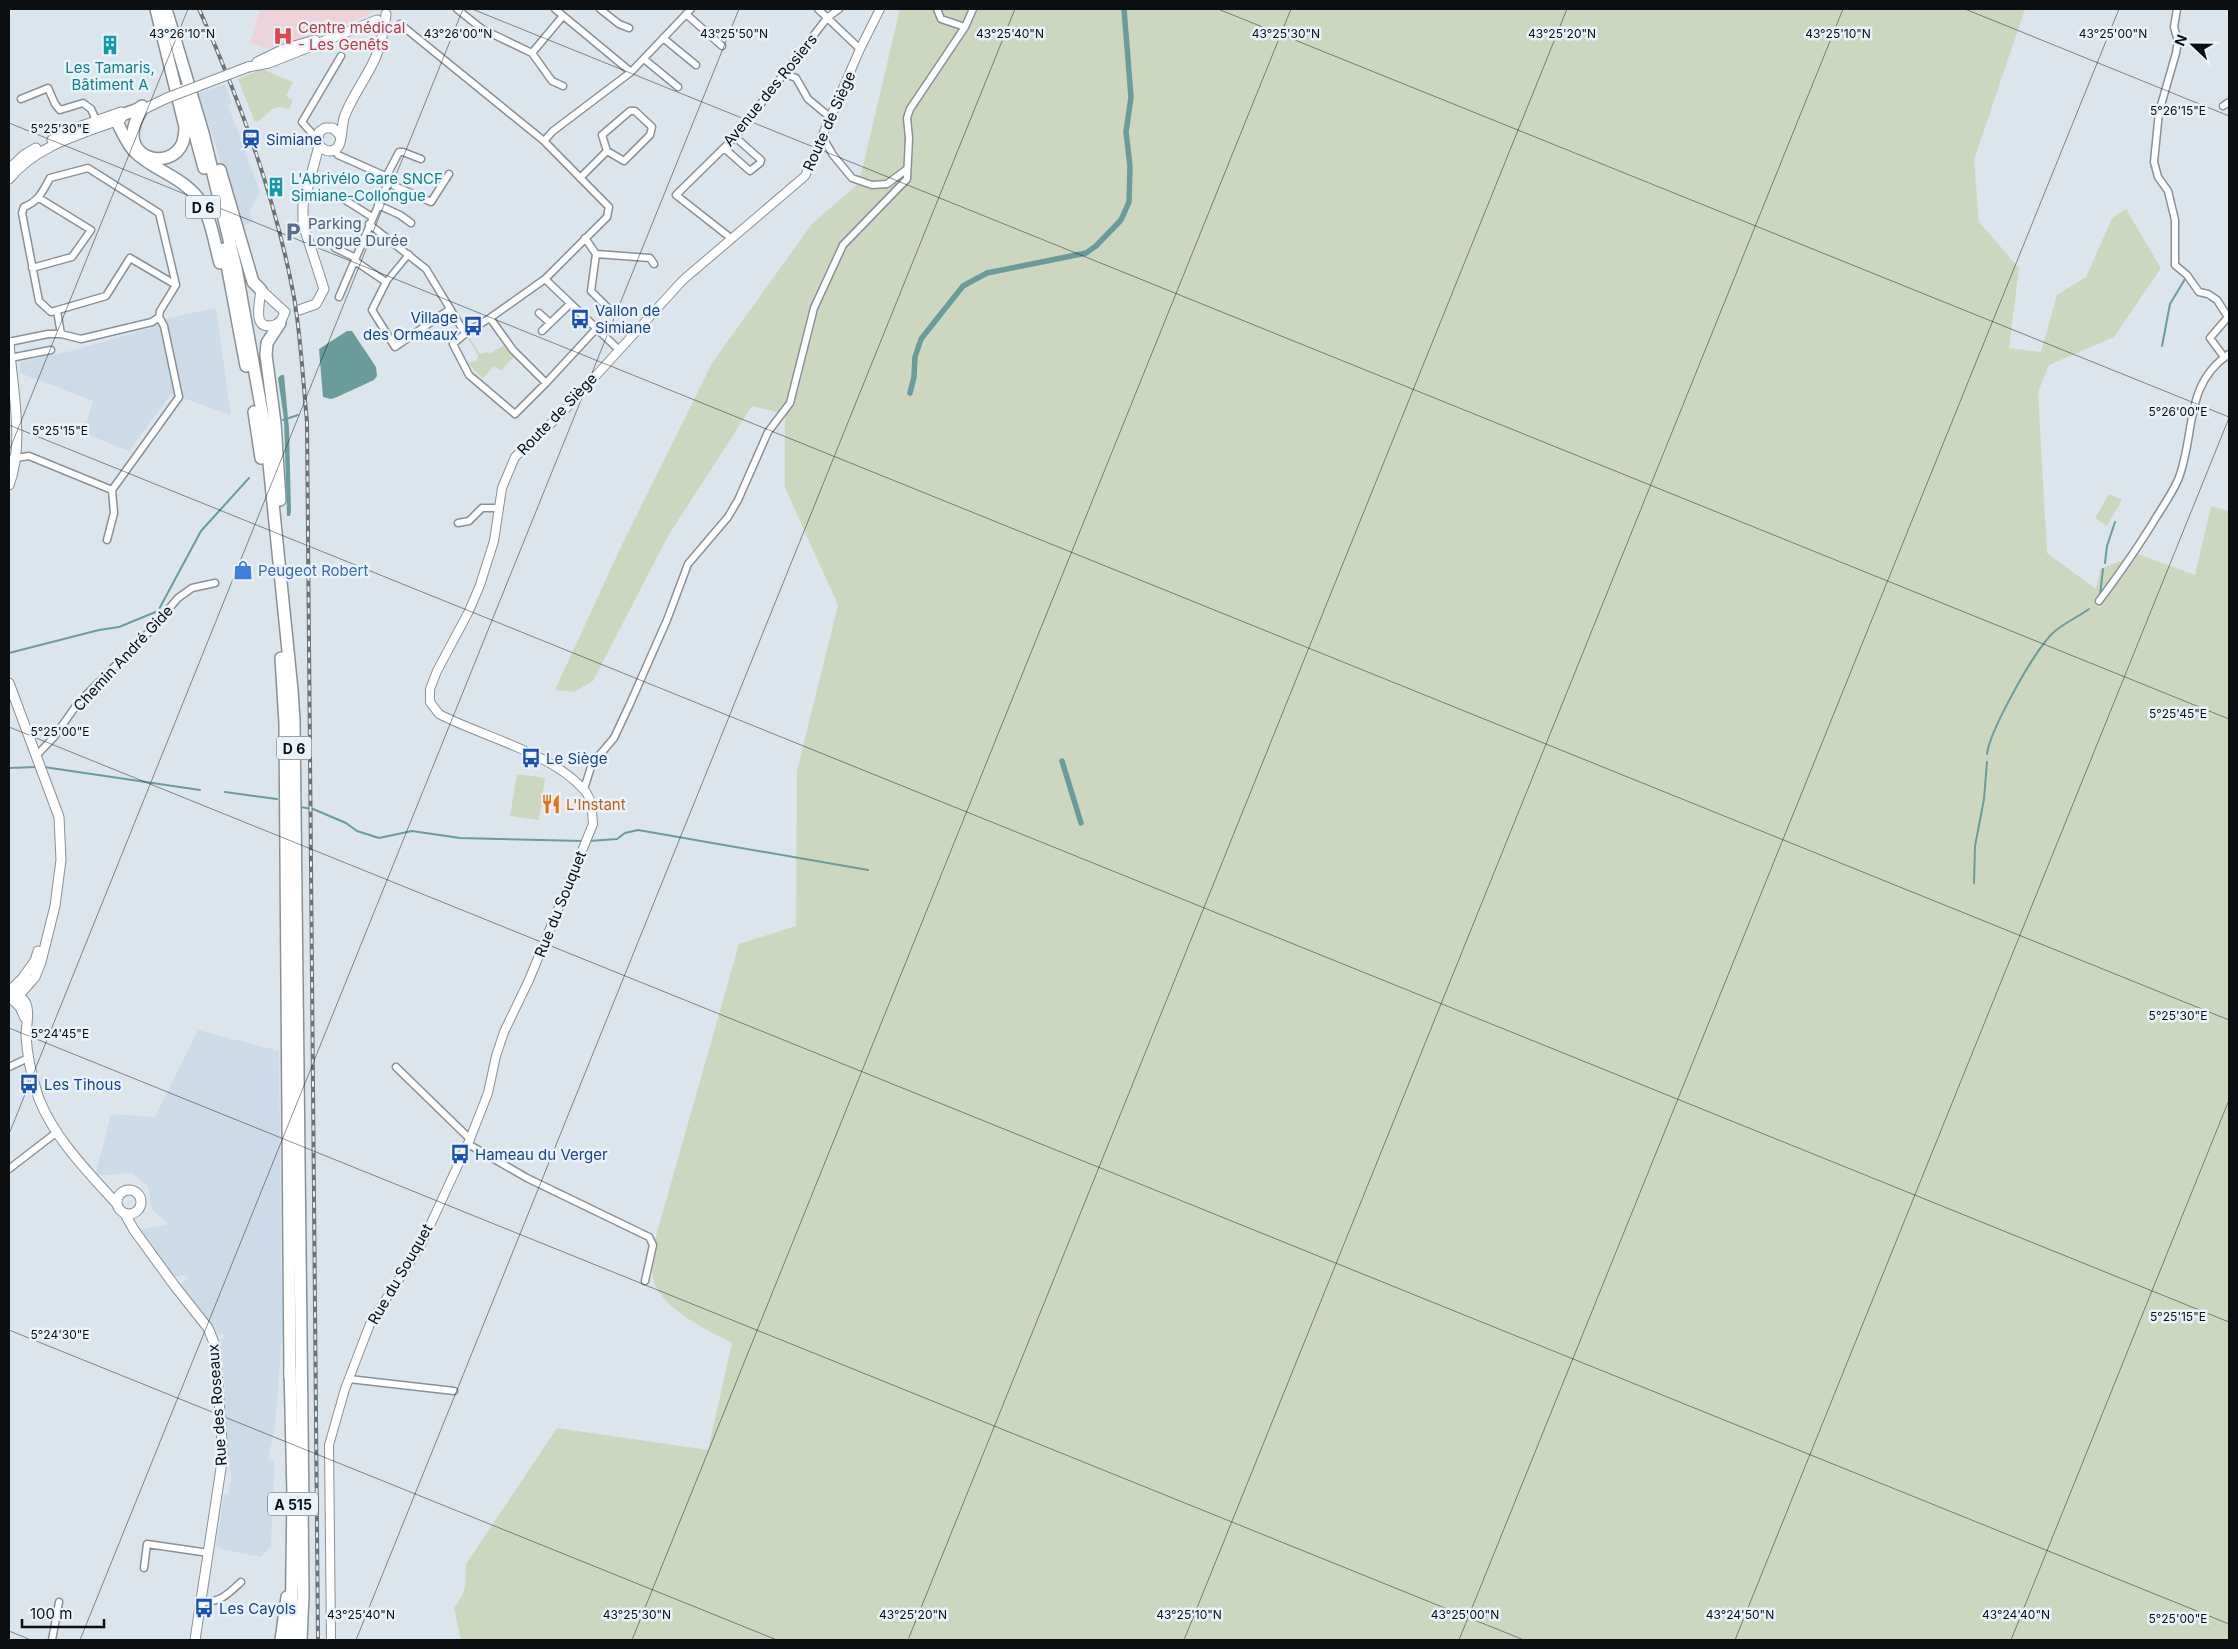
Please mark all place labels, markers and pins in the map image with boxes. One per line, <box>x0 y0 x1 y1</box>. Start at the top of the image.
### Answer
place label: Centre médical - Les Genêts <box>298 18 405 54</box>
hospital icon: Centre médical - Les Genêts <box>272 25 294 47</box>
building icon: Les Tamaris, Bâtiment A <box>99 34 121 56</box>
place label: Les Tamaris, Bâtiment A <box>65 58 155 94</box>
station icon: Simiane <box>240 128 262 150</box>
place label: Simiane <box>266 130 322 149</box>
place label: L'Abrivélo Gare SNCF Simiane-Collongue <box>291 169 443 205</box>
building icon: L'Abrivélo Gare SNCF Simiane-Collongue <box>265 176 287 198</box>
place label: Parking Longue Durée <box>308 214 408 250</box>
parking icon: Parking Longue Durée <box>282 221 304 243</box>
place label: Vallon de Simiane <box>595 301 660 337</box>
place label: Village des Ormeaux <box>363 308 458 344</box>
bus stop icon: Vallon de Simiane <box>569 308 591 330</box>
bus stop icon: Village des Ormeaux <box>462 315 484 337</box>
shop icon: Peugeot Robert <box>232 559 254 581</box>
place label: Peugeot Robert <box>258 561 368 580</box>
bus stop icon: Le Siège <box>520 747 542 769</box>
place label: Le Siège <box>546 749 607 768</box>
restaurant icon: L'Instant <box>540 793 562 815</box>
place label: L'Instant <box>566 795 626 814</box>
bus stop icon: Les Tihous <box>18 1073 40 1095</box>
place label: Les Tihous <box>44 1075 121 1094</box>
bus stop icon: Hameau du Verger <box>449 1143 471 1165</box>
place label: Hameau du Verger <box>475 1145 608 1164</box>
bus stop icon: Les Cayols <box>193 1597 215 1619</box>
place label: Les Cayols <box>219 1599 296 1618</box>

